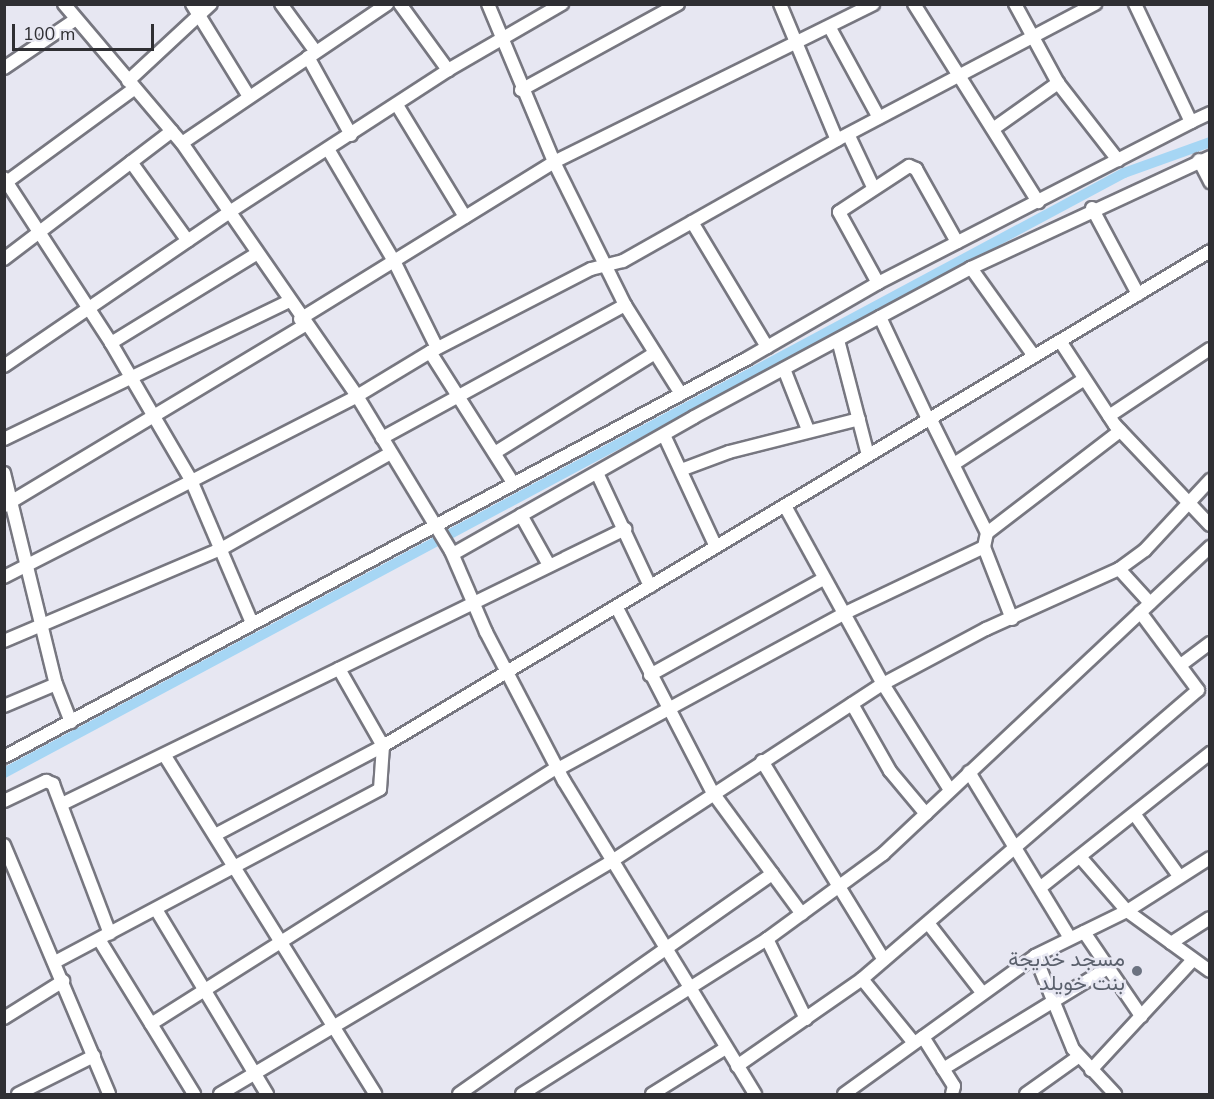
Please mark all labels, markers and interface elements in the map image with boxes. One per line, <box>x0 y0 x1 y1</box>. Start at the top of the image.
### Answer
scale bar <box>15 12 158 50</box>
text: 100 m <box>23 22 75 46</box>
place label: مسجد خديجة بنت خويلد <box>1008 946 1125 996</box>
marker: مسجد خديجة بنت خويلد <box>1130 964 1144 978</box>

